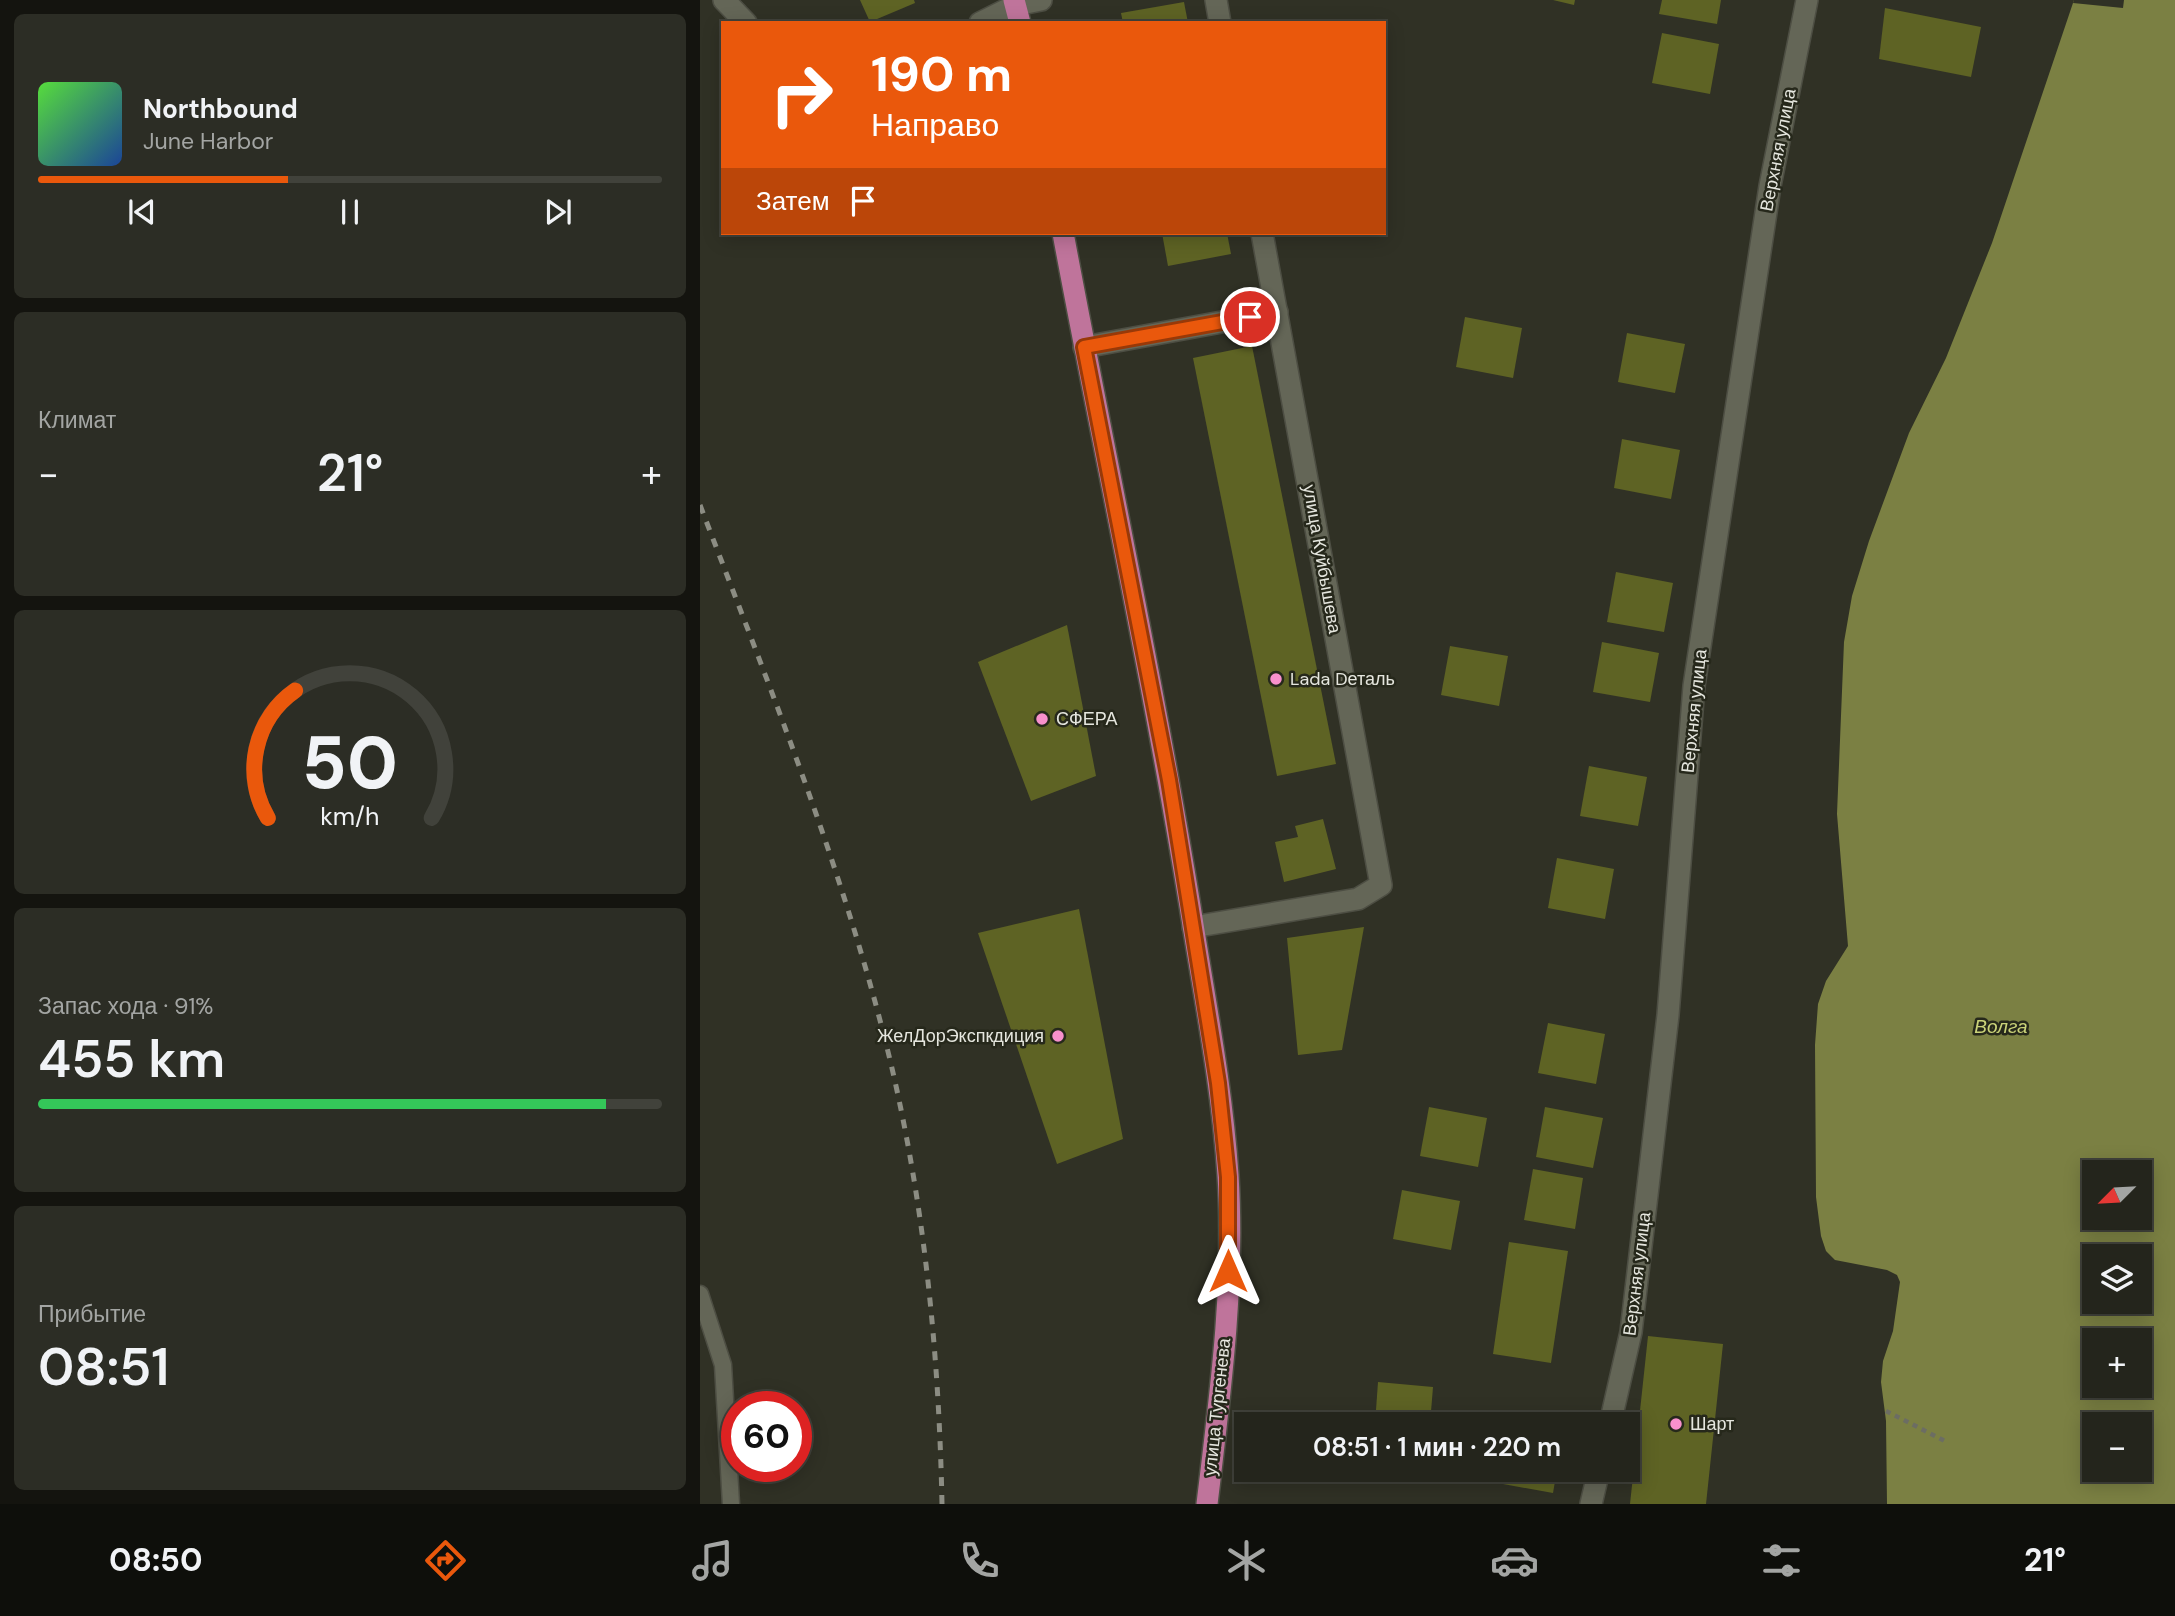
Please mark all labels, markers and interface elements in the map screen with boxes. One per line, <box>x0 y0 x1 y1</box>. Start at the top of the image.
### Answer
text: 190 m <box>871 42 1012 106</box>
icon: right <box>756 49 847 140</box>
street label: Верхняя улица <box>1754 86 1802 213</box>
text: Northbound <box>143 92 298 126</box>
text: Направо <box>871 104 999 146</box>
text: June Harbor <box>143 126 273 156</box>
icon: arrive <box>844 182 882 220</box>
text: Затем <box>756 184 830 218</box>
icon: previous <box>123 193 161 231</box>
icon: pause <box>331 193 369 231</box>
icon: next <box>539 193 577 231</box>
pin <box>1220 287 1280 347</box>
icon: arrive <box>1231 298 1269 336</box>
text: Климат <box>38 405 116 435</box>
text: 21° <box>317 439 383 507</box>
text: − <box>38 449 59 499</box>
text: + <box>641 449 662 499</box>
street label: улица Куйбышева <box>1297 483 1347 636</box>
street label: Верхняя улица <box>1676 647 1713 774</box>
place label: Lada Dеталь <box>1290 667 1395 691</box>
marker: Lada Dеталь <box>1268 671 1284 687</box>
place label: СФЕРА <box>1056 707 1118 731</box>
marker: СФЕРА <box>1034 711 1050 727</box>
text: 50 <box>302 716 398 811</box>
text: km/h <box>320 800 380 833</box>
text: Запас хода · 91% <box>38 991 213 1021</box>
water label: Волга <box>1974 1014 2028 1039</box>
place label: ЖелДорЭкспкдиция <box>877 1024 1044 1048</box>
text: 455 km <box>38 1025 225 1093</box>
marker: ЖелДорЭкспкдиция <box>1050 1028 1066 1044</box>
north arrow <box>2082 1160 2152 1230</box>
map controls <box>2082 1160 2152 1482</box>
street label: Верхняя улица <box>1618 1210 1657 1337</box>
position arrow <box>1191 1234 1265 1308</box>
button: layers <box>2082 1244 2152 1314</box>
text: Прибытие <box>38 1299 146 1329</box>
button: + <box>2082 1328 2152 1398</box>
text: 08:51 <box>38 1333 169 1401</box>
street label: улица Тургенева <box>1198 1336 1236 1477</box>
speed limit sign: 60 <box>721 1391 812 1482</box>
place label: Шарт <box>1690 1412 1734 1436</box>
button: − <box>2082 1412 2152 1482</box>
marker: Шарт <box>1668 1416 1684 1432</box>
text: 08:51 · 1 мин · 220 m <box>1313 1430 1561 1464</box>
icon: directions <box>421 1536 470 1585</box>
icon: music <box>688 1536 737 1585</box>
icon: phone <box>955 1536 1004 1585</box>
icon: climate <box>1222 1536 1271 1585</box>
icon: car <box>1490 1536 1539 1585</box>
icon: filters <box>1757 1536 1806 1585</box>
text: 08:50 <box>109 1539 202 1581</box>
text: 21° <box>2024 1539 2066 1581</box>

